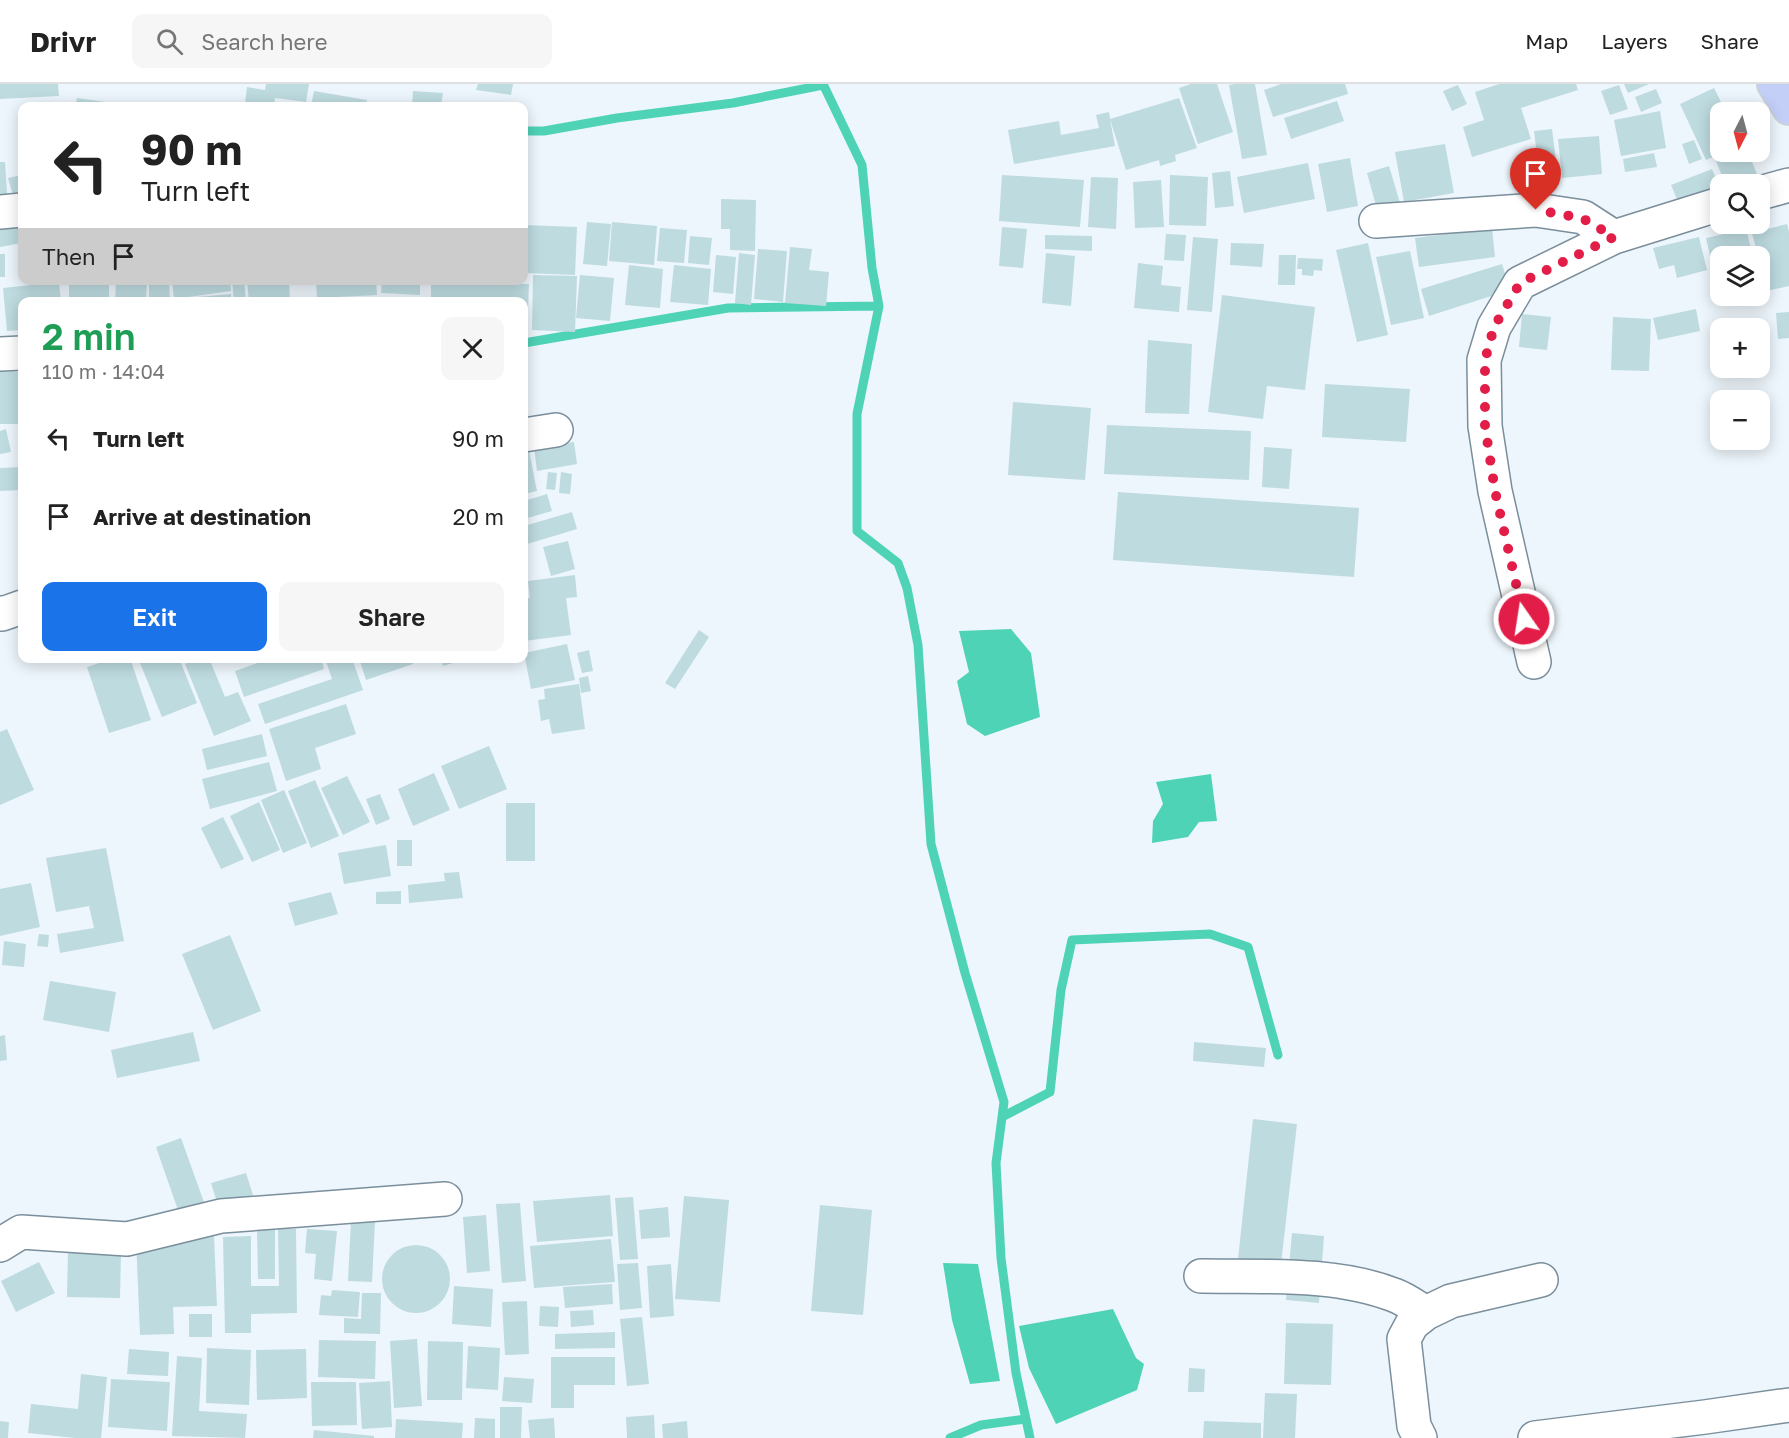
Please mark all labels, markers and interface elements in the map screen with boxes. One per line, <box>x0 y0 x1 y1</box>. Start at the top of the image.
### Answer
search box <box>132 14 552 68</box>
text: Drivr <box>30 25 96 58</box>
icon: search <box>153 25 186 58</box>
text: Search here <box>201 28 327 55</box>
text: Map <box>1525 28 1568 54</box>
text: Layers <box>1601 28 1668 54</box>
text: Share <box>1701 28 1759 54</box>
north arrow <box>1710 102 1770 162</box>
map controls <box>1710 102 1770 450</box>
text: 90 m <box>141 124 242 174</box>
icon: left <box>42 126 120 204</box>
pin <box>1510 148 1561 210</box>
icon: arrive <box>1519 157 1552 190</box>
button: search <box>1710 174 1770 234</box>
text: Turn left <box>141 175 250 207</box>
icon: arrive <box>107 240 140 273</box>
text: Then <box>42 243 95 270</box>
button: layers <box>1710 246 1770 306</box>
text: 2 min <box>42 315 136 358</box>
button: close <box>441 317 504 380</box>
button: + <box>1710 318 1770 378</box>
text: 110 m · 14:04 <box>42 359 165 383</box>
button: − <box>1710 390 1770 450</box>
icon: left <box>42 422 75 455</box>
text: Turn left <box>93 425 184 452</box>
text: 90 m <box>452 425 504 452</box>
icon: arrive <box>42 500 75 533</box>
text: Arrive at destination <box>93 503 311 530</box>
text: 20 m <box>453 503 504 530</box>
button: Exit <box>42 582 267 651</box>
button: Share <box>279 582 504 651</box>
position arrow <box>1492 587 1556 651</box>

